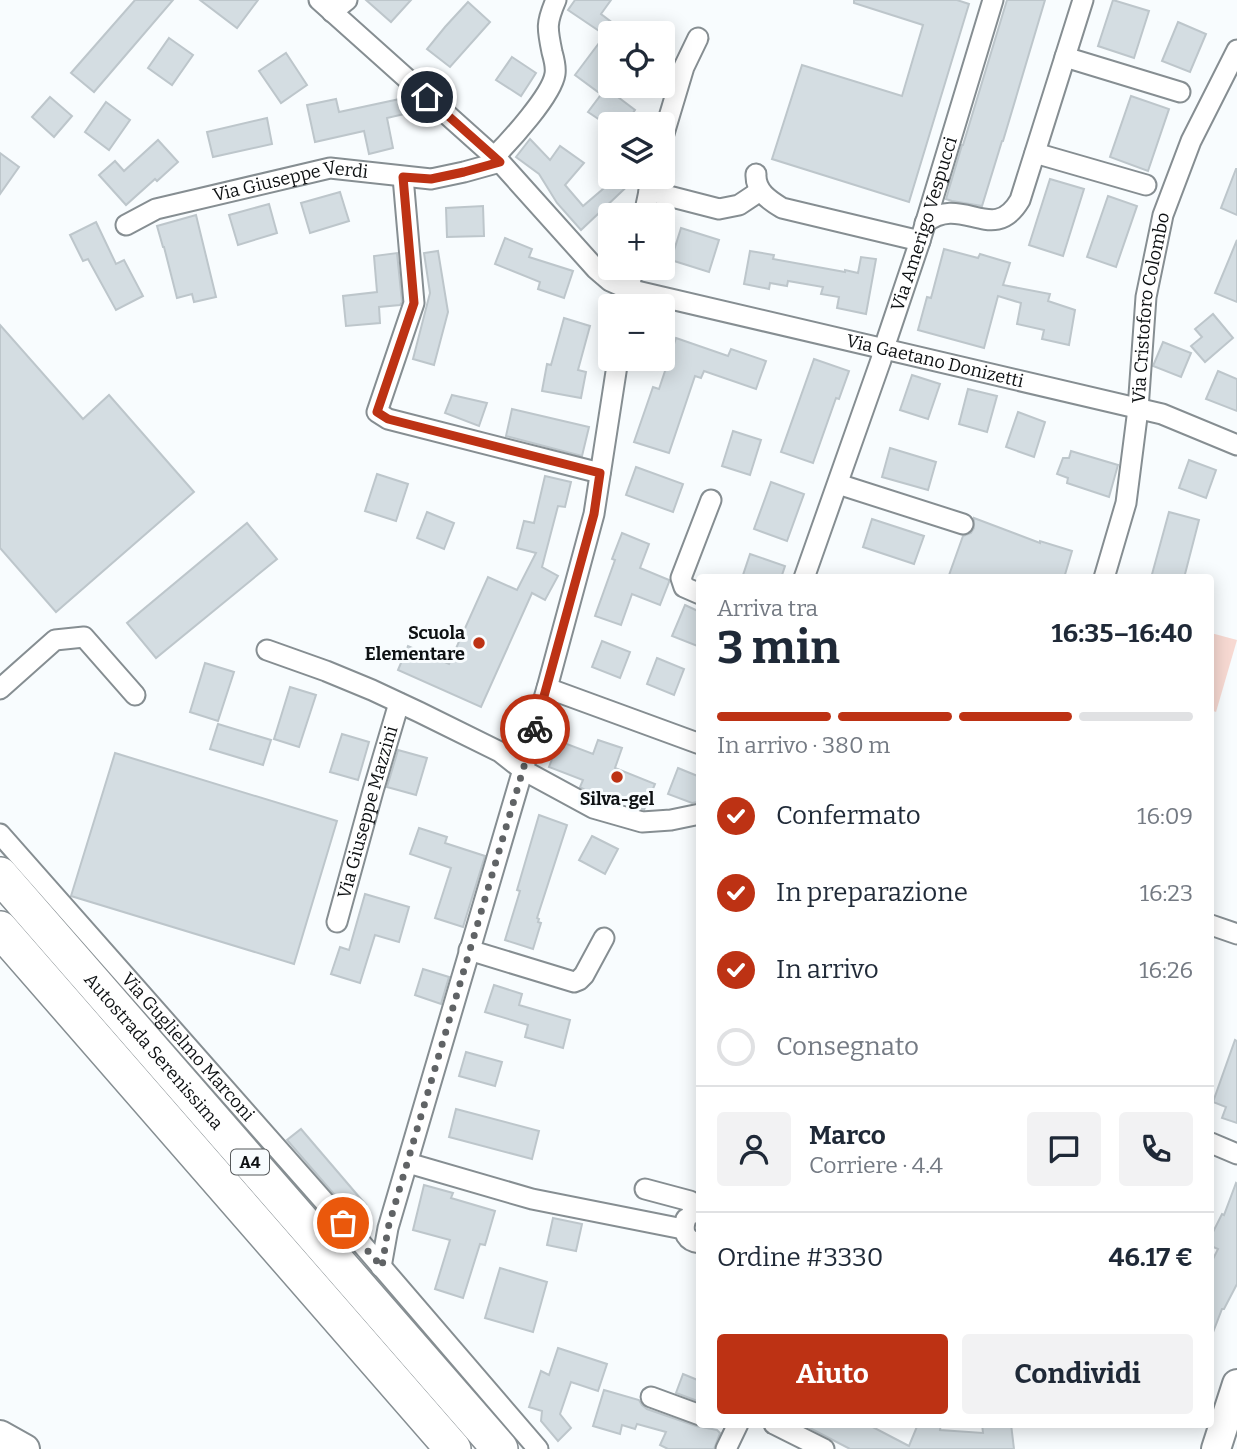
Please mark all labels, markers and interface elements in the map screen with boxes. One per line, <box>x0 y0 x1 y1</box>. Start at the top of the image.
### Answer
map controls <box>598 21 675 371</box>
button: locate <box>598 21 675 98</box>
pin <box>397 67 457 127</box>
icon: home <box>408 78 446 116</box>
button: layers <box>598 112 675 189</box>
street label: Via Amerigo Vespucci <box>886 134 962 314</box>
street label: Via Giuseppe Verdi <box>211 156 369 206</box>
button: + <box>598 203 675 280</box>
street label: Via Cristoforo Colombo <box>1127 210 1174 404</box>
button: − <box>598 294 675 371</box>
street label: Via Gaetano Donizetti <box>844 329 1026 392</box>
text: Arriva tra <box>717 594 818 622</box>
text: 16:35–16:40 <box>1052 618 1193 649</box>
text: 3 min <box>717 620 840 675</box>
place label: Scuola Elementare <box>365 622 465 665</box>
marker: Scuola Elementare <box>471 635 487 651</box>
courier <box>500 694 570 764</box>
icon: bike <box>516 710 554 748</box>
street label: Via Giuseppe Mazzini <box>333 723 403 901</box>
text: In arrivo · 380 m <box>717 731 890 759</box>
marker: Silva-gel <box>609 769 625 785</box>
place label: Silva-gel <box>580 788 655 810</box>
icon: check <box>717 797 755 835</box>
text: Confermato <box>776 800 921 831</box>
text: 16:09 <box>1137 802 1193 830</box>
icon: check <box>717 874 755 912</box>
text: In preparazione <box>776 877 968 908</box>
text: 16:23 <box>1140 879 1193 907</box>
icon: check <box>717 951 755 989</box>
text: In arrivo <box>776 954 879 985</box>
text: 16:26 <box>1139 956 1193 984</box>
street label: Via Guglielmo Marconi <box>117 968 259 1126</box>
street label: Autostrada Serenissima <box>80 969 228 1134</box>
text: Consegnato <box>776 1031 919 1062</box>
button: person <box>717 1112 791 1186</box>
button: chat <box>1027 1112 1101 1186</box>
button: phone <box>1119 1112 1193 1186</box>
text: Marco <box>809 1120 886 1151</box>
road number: A4 <box>231 1150 269 1174</box>
text: Corriere · 4.4 <box>809 1151 943 1179</box>
pin <box>313 1193 373 1253</box>
icon: bag <box>324 1204 362 1242</box>
text: Ordine #3330 <box>717 1242 883 1273</box>
text: 46.17 € <box>1109 1242 1193 1273</box>
button: Aiuto <box>717 1334 948 1414</box>
button: Condividi <box>962 1334 1193 1414</box>

